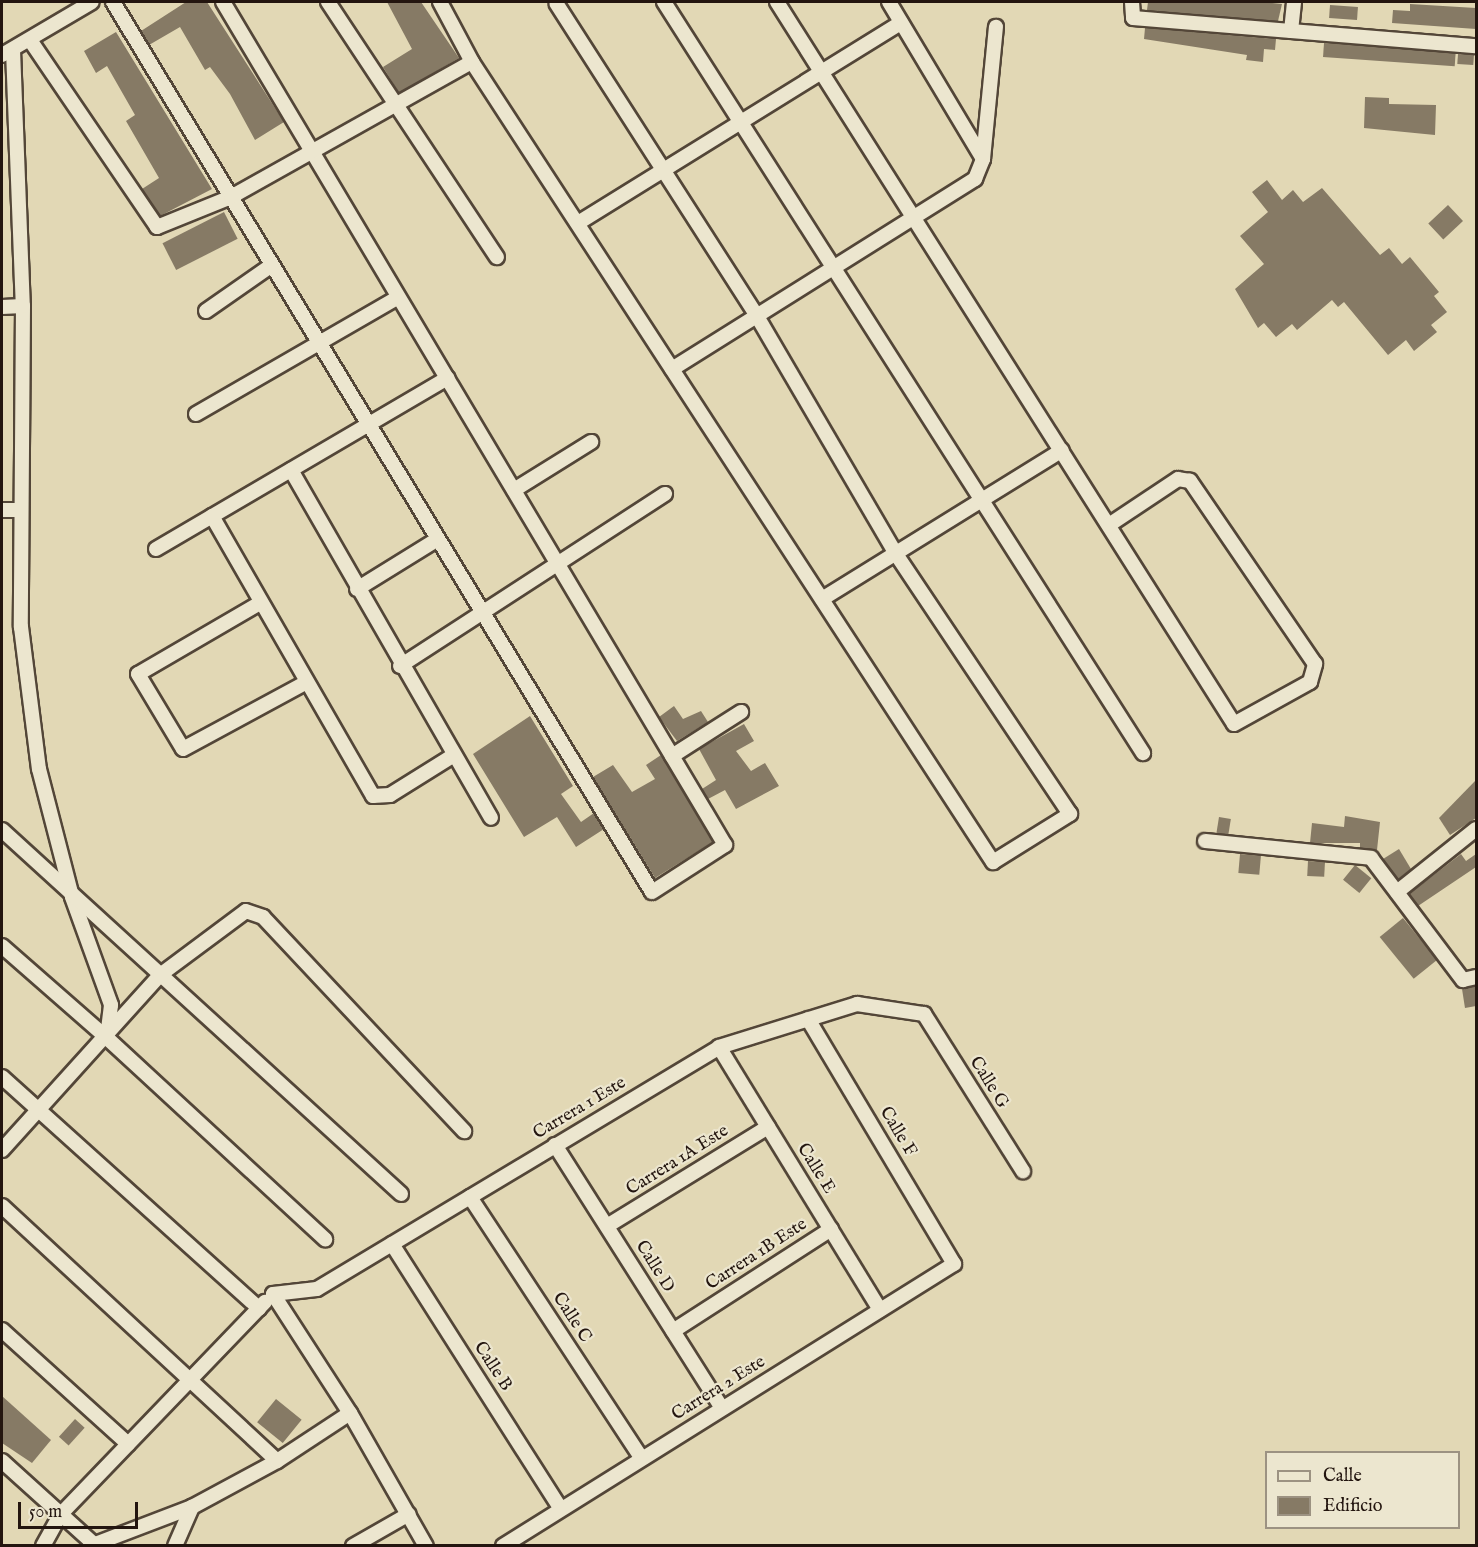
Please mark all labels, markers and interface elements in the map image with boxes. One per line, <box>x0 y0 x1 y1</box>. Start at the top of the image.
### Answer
street label: Calle G <box>964 1053 1012 1113</box>
street label: Carrera 1 Este <box>530 1073 630 1145</box>
street label: Calle F <box>874 1103 920 1161</box>
street label: Carrera 1A Este <box>623 1121 733 1201</box>
street label: Calle E <box>791 1140 839 1198</box>
street label: Carrera 1B Este <box>702 1214 812 1296</box>
street label: Calle D <box>630 1237 678 1297</box>
street label: Calle C <box>547 1289 595 1347</box>
street label: Calle B <box>468 1338 516 1396</box>
street label: Carrera 2 Este <box>668 1352 770 1426</box>
legend <box>1265 1451 1460 1529</box>
text: Calle <box>1323 1465 1362 1488</box>
scale bar <box>21 1490 141 1528</box>
text: Edificio <box>1323 1495 1383 1518</box>
text: 50 m <box>29 1501 62 1524</box>

